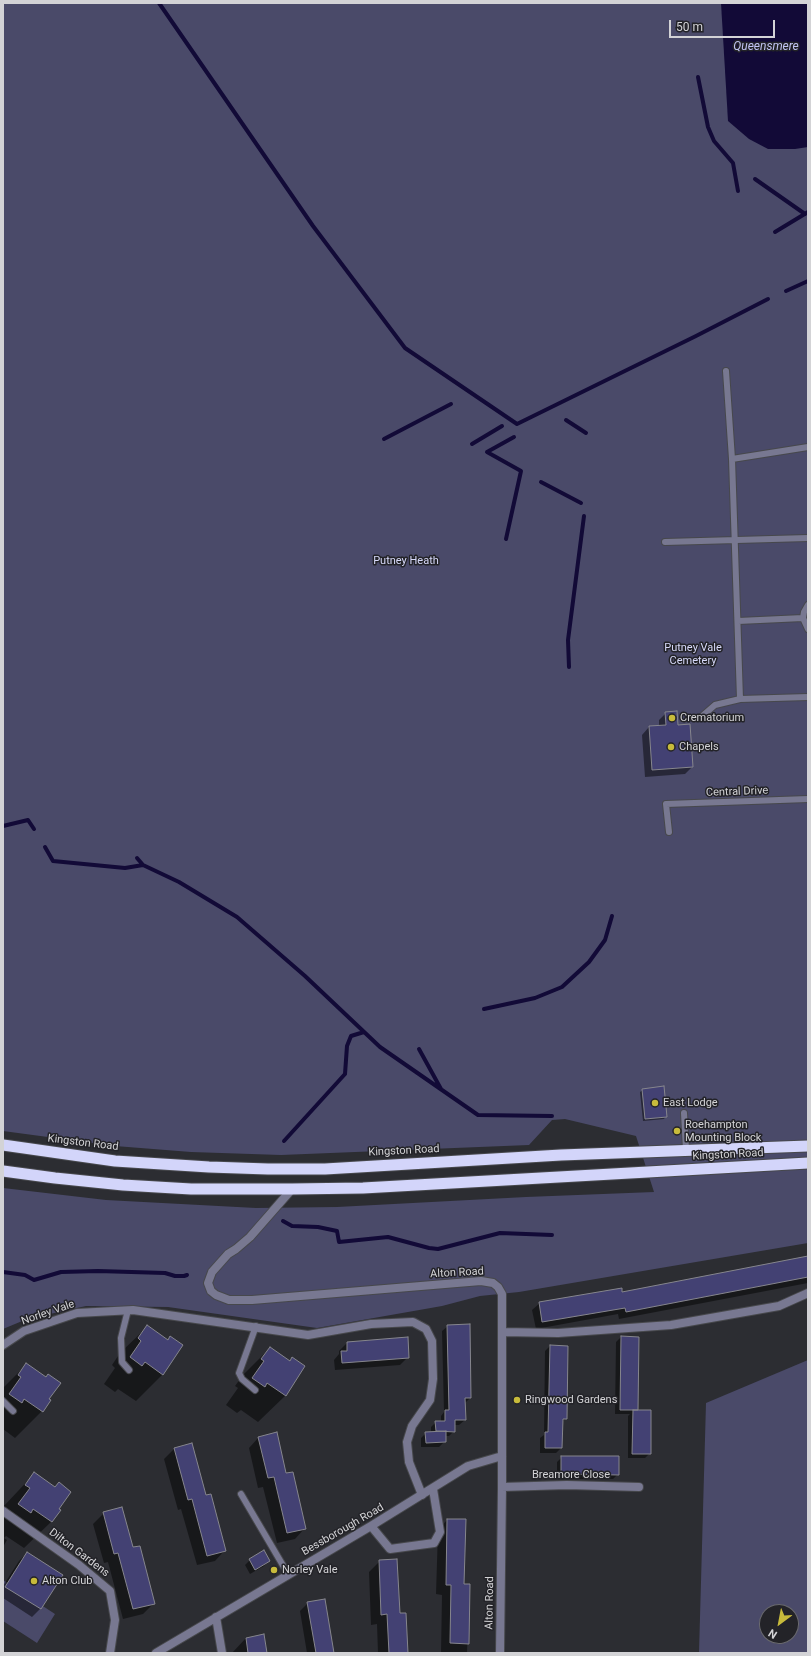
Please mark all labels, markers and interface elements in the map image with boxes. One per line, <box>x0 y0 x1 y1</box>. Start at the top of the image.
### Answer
scale bar <box>671 12 777 38</box>
text: 50 m <box>676 20 703 34</box>
water label: Queensmere <box>733 40 799 54</box>
park label: Putney Heath <box>373 554 439 568</box>
park label: Putney Vale Cemetery <box>664 641 722 667</box>
place label: Crematorium <box>680 711 744 725</box>
marker: Crematorium <box>667 713 677 723</box>
place label: Chapels <box>679 740 719 754</box>
marker: Chapels <box>666 742 676 752</box>
street label: Central Drive <box>706 784 768 800</box>
place label: East Lodge <box>663 1096 718 1110</box>
marker: East Lodge <box>650 1098 660 1108</box>
place label: Roehampton Mounting Block <box>685 1118 761 1144</box>
marker: Roehampton Mounting Block <box>672 1126 682 1136</box>
street label: Kingston Road <box>47 1132 119 1154</box>
street label: Kingston Road <box>368 1143 440 1159</box>
street label: Kingston Road <box>692 1147 764 1163</box>
street label: Alton Road <box>430 1265 484 1281</box>
street label: Norley Vale <box>20 1298 76 1328</box>
place label: Ringwood Gardens <box>525 1393 617 1407</box>
marker: Ringwood Gardens <box>512 1395 522 1405</box>
street label: Breamore Close <box>532 1468 610 1482</box>
street label: Bessborough Road <box>300 1501 386 1559</box>
street label: Dilton Gardens <box>46 1526 112 1580</box>
place label: Norley Vale <box>282 1563 337 1577</box>
marker: Norley Vale <box>269 1565 279 1575</box>
place label: Alton Club <box>42 1574 92 1588</box>
marker: Alton Club <box>29 1576 39 1586</box>
street label: Alton Road <box>483 1576 497 1630</box>
north arrow <box>759 1604 799 1644</box>
text: N <box>766 1626 780 1641</box>

